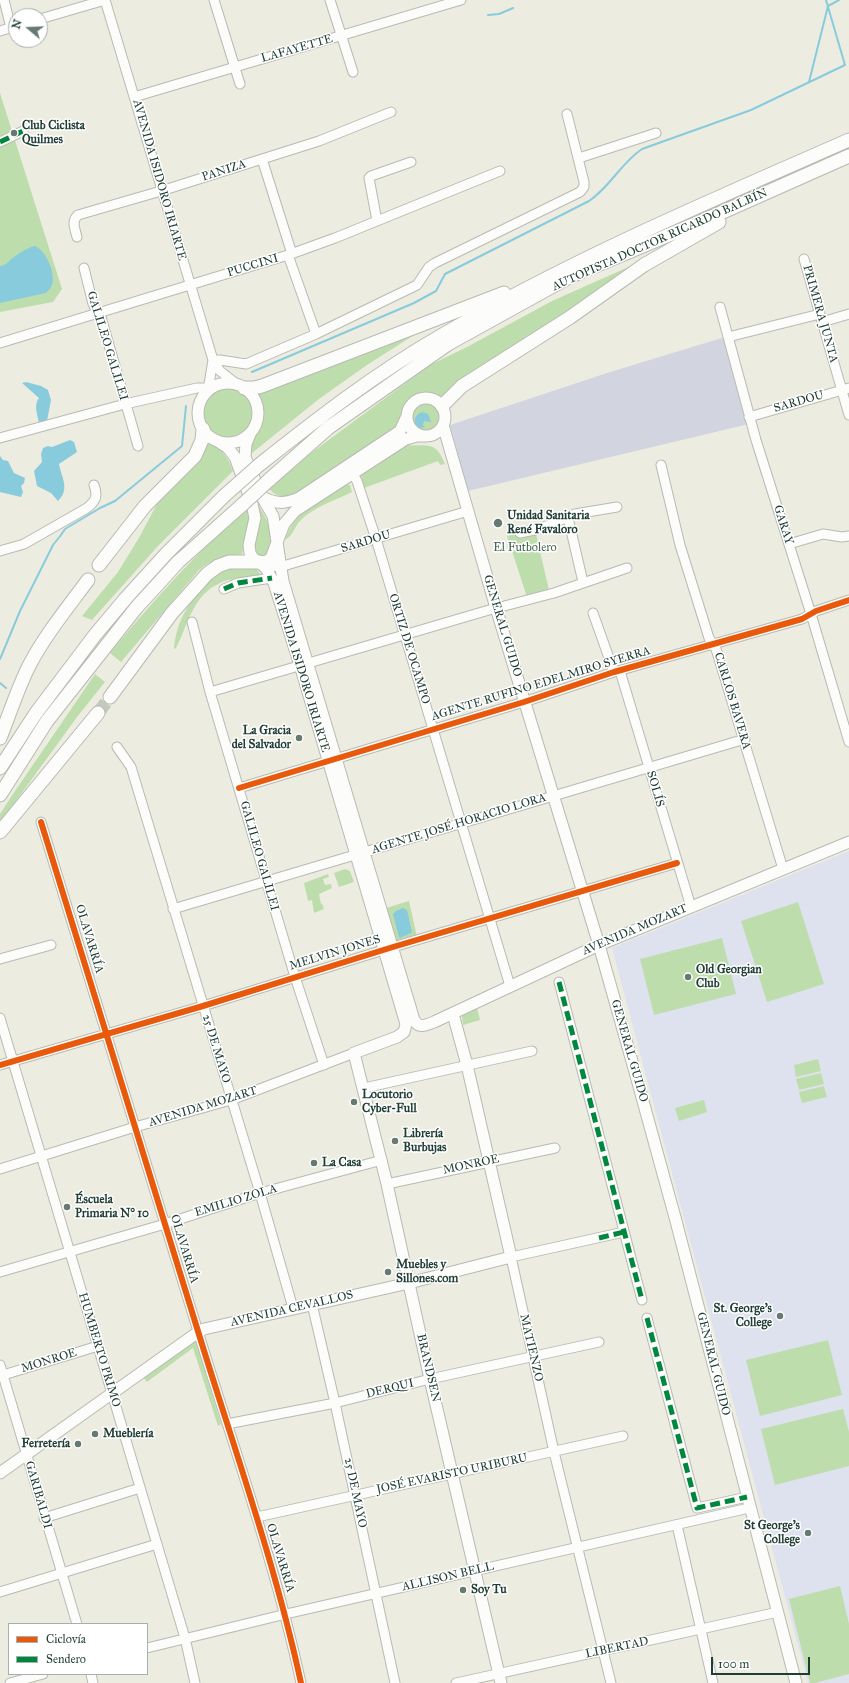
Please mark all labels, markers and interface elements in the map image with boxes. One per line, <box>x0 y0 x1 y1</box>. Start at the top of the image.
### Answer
north arrow <box>8 8 48 48</box>
text: N <box>9 18 25 31</box>
street label: LAFAYETTE <box>260 32 334 66</box>
street label: AVENIDA ISIDORO IRIARTE <box>129 98 189 262</box>
place label: Club Ciclista Quilmes <box>22 119 85 147</box>
marker: Club Ciclista Quilmes <box>9 128 19 138</box>
street label: PANIZA <box>200 157 248 185</box>
street label: AUTOPISTA DOCTOR RICARDO BALBÍN <box>550 186 770 294</box>
street label: PUCCINI <box>226 251 280 281</box>
street label: PRIMERA JUNTA <box>799 263 841 365</box>
street label: GALILEO GALILEI <box>84 290 130 402</box>
street label: SARDOU <box>772 388 826 416</box>
street label: GARAY <box>770 503 796 547</box>
place label: Unidad Sanitaria René Favaloro <box>507 509 590 537</box>
marker: Unidad Sanitaria René Favaloro <box>492 517 504 529</box>
street label: SARDOU <box>339 528 393 556</box>
park label: El Futbolero <box>493 541 557 555</box>
street label: GENERAL GUIDO <box>480 573 524 679</box>
street label: AVENIDA ISIDORO IRIARTE <box>270 590 332 754</box>
street label: ORTIZ DE OCAMPO <box>385 592 433 706</box>
street label: AGENTE RUFINO EDELMIRO SYERRA <box>430 644 652 724</box>
street label: CARLOS BAVERA <box>710 651 754 751</box>
place label: La Gracia del Salvador <box>232 724 291 752</box>
marker: La Gracia del Salvador <box>294 733 304 743</box>
street label: SOLÍS <box>643 769 667 809</box>
street label: AGENTE JOSÉ HORACIO LORA <box>370 791 548 857</box>
street label: GALILEO GALILEI <box>236 799 282 913</box>
street label: AVENIDA MOZART <box>580 901 690 959</box>
street label: OLAVARRÍA <box>72 903 106 975</box>
street label: MELVIN JONES <box>288 932 382 974</box>
place label: Old Georgian Club <box>696 963 762 991</box>
marker: Old Georgian Club <box>683 972 693 982</box>
street label: GENERAL GUIDO <box>607 998 651 1104</box>
street label: 25 DE MAYO <box>199 1013 233 1085</box>
street label: AVENIDA MOZART <box>147 1084 259 1130</box>
place label: Locutorio Cyber-Full <box>362 1088 417 1116</box>
marker: Locutorio Cyber-Full <box>349 1097 359 1107</box>
place label: Librería Burbujas <box>403 1127 446 1155</box>
marker: Librería Burbujas <box>390 1136 400 1146</box>
street label: MONROE <box>442 1152 500 1178</box>
place label: La Casa <box>322 1156 361 1170</box>
marker: La Casa <box>309 1158 319 1168</box>
street label: EMILIO ZOLA <box>193 1182 279 1220</box>
place label: Éscuela Primaria N° 10 <box>75 1193 149 1221</box>
marker: Éscuela Primaria N° 10 <box>62 1202 72 1212</box>
street label: OLAVARRÍA <box>167 1213 201 1285</box>
place label: Muebles y Sillones.com <box>396 1258 458 1286</box>
marker: Muebles y Sillones.com <box>383 1267 393 1277</box>
street label: AVENIDA CEVALLOS <box>229 1288 355 1330</box>
street label: HUMBERTO PRIMO <box>75 1291 123 1409</box>
place label: St. George's College <box>714 1302 772 1330</box>
street label: GENERAL GUIDO <box>693 1311 733 1417</box>
marker: St. George's College <box>775 1311 785 1321</box>
street label: MATIENZO <box>516 1313 546 1383</box>
street label: BRANDSEN <box>413 1332 443 1404</box>
street label: MONROE <box>20 1346 78 1376</box>
street label: DERQUI <box>364 1376 416 1402</box>
place label: Mueblería <box>103 1427 153 1441</box>
marker: Mueblería <box>90 1429 100 1439</box>
place label: Ferretería <box>21 1437 70 1451</box>
marker: Ferretería <box>73 1439 83 1449</box>
street label: JOSÉ EVARISTO URIBURU <box>375 1451 529 1497</box>
street label: 25 DE MAYO <box>341 1457 369 1529</box>
street label: GARIBALDI <box>21 1459 55 1531</box>
place label: St George's College <box>744 1519 800 1547</box>
street label: OLAVARRÍA <box>263 1522 297 1594</box>
marker: St George's College <box>803 1528 813 1538</box>
street label: ALLISON BELL <box>401 1559 495 1595</box>
place label: Soy Tu <box>471 1583 507 1597</box>
marker: Soy Tu <box>458 1585 468 1595</box>
legend <box>8 1623 148 1675</box>
text: Ciclovía <box>46 1632 86 1646</box>
street label: LIBERTAD <box>584 1634 650 1662</box>
scale bar <box>713 1649 812 1675</box>
text: Sendero <box>46 1652 86 1666</box>
text: 100 m <box>718 1657 749 1671</box>

